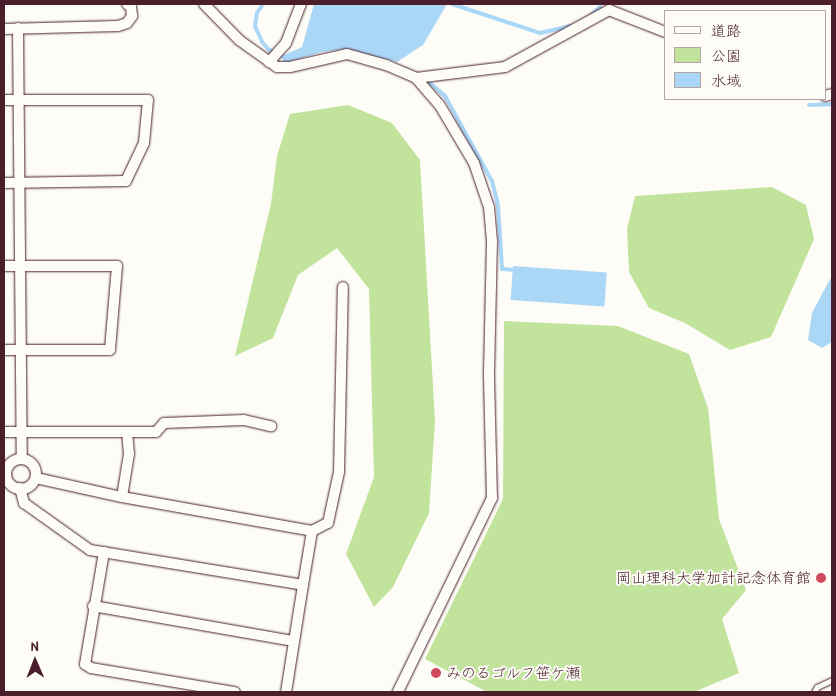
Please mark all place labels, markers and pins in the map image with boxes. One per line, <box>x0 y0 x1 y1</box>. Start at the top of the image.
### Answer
place label: 岡山理科大学加計記念体育館 <box>616 569 811 587</box>
marker: 岡山理科大学加計記念体育館 <box>815 572 827 584</box>
place label: みのるゴルフ笹ケ瀬 <box>446 664 581 682</box>
marker: みのるゴルフ笹ケ瀬 <box>430 667 442 679</box>

